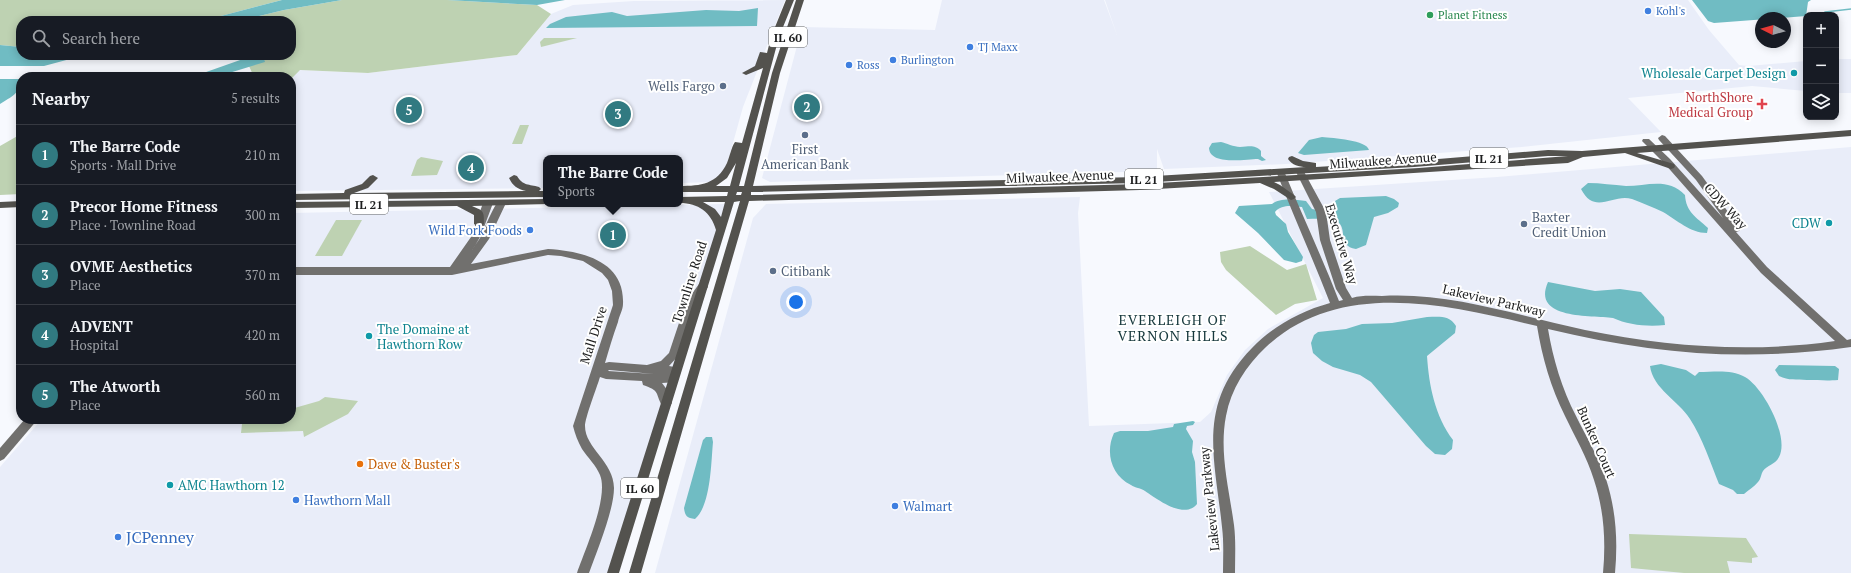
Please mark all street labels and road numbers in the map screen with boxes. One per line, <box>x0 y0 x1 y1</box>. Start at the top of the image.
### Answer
road number: IL 60 <box>769 27 807 47</box>
street label: Milwaukee Avenue <box>1329 147 1437 173</box>
road number: IL 21 <box>1470 148 1508 168</box>
street label: Milwaukee Avenue <box>1006 165 1114 187</box>
road number: IL 21 <box>1125 169 1163 189</box>
street label: CDW Way <box>1700 179 1752 233</box>
road number: IL 21 <box>350 194 388 214</box>
street label: Executive Way <box>1321 201 1363 287</box>
street label: Townline Road <box>667 238 711 326</box>
street label: Lakeview Parkway <box>1441 279 1548 321</box>
street label: Mall Drive <box>575 304 611 366</box>
street label: Bunker Court <box>1573 403 1621 481</box>
street label: Lakeview Parkway <box>1195 446 1223 552</box>
road number: IL 60 <box>621 478 659 498</box>

